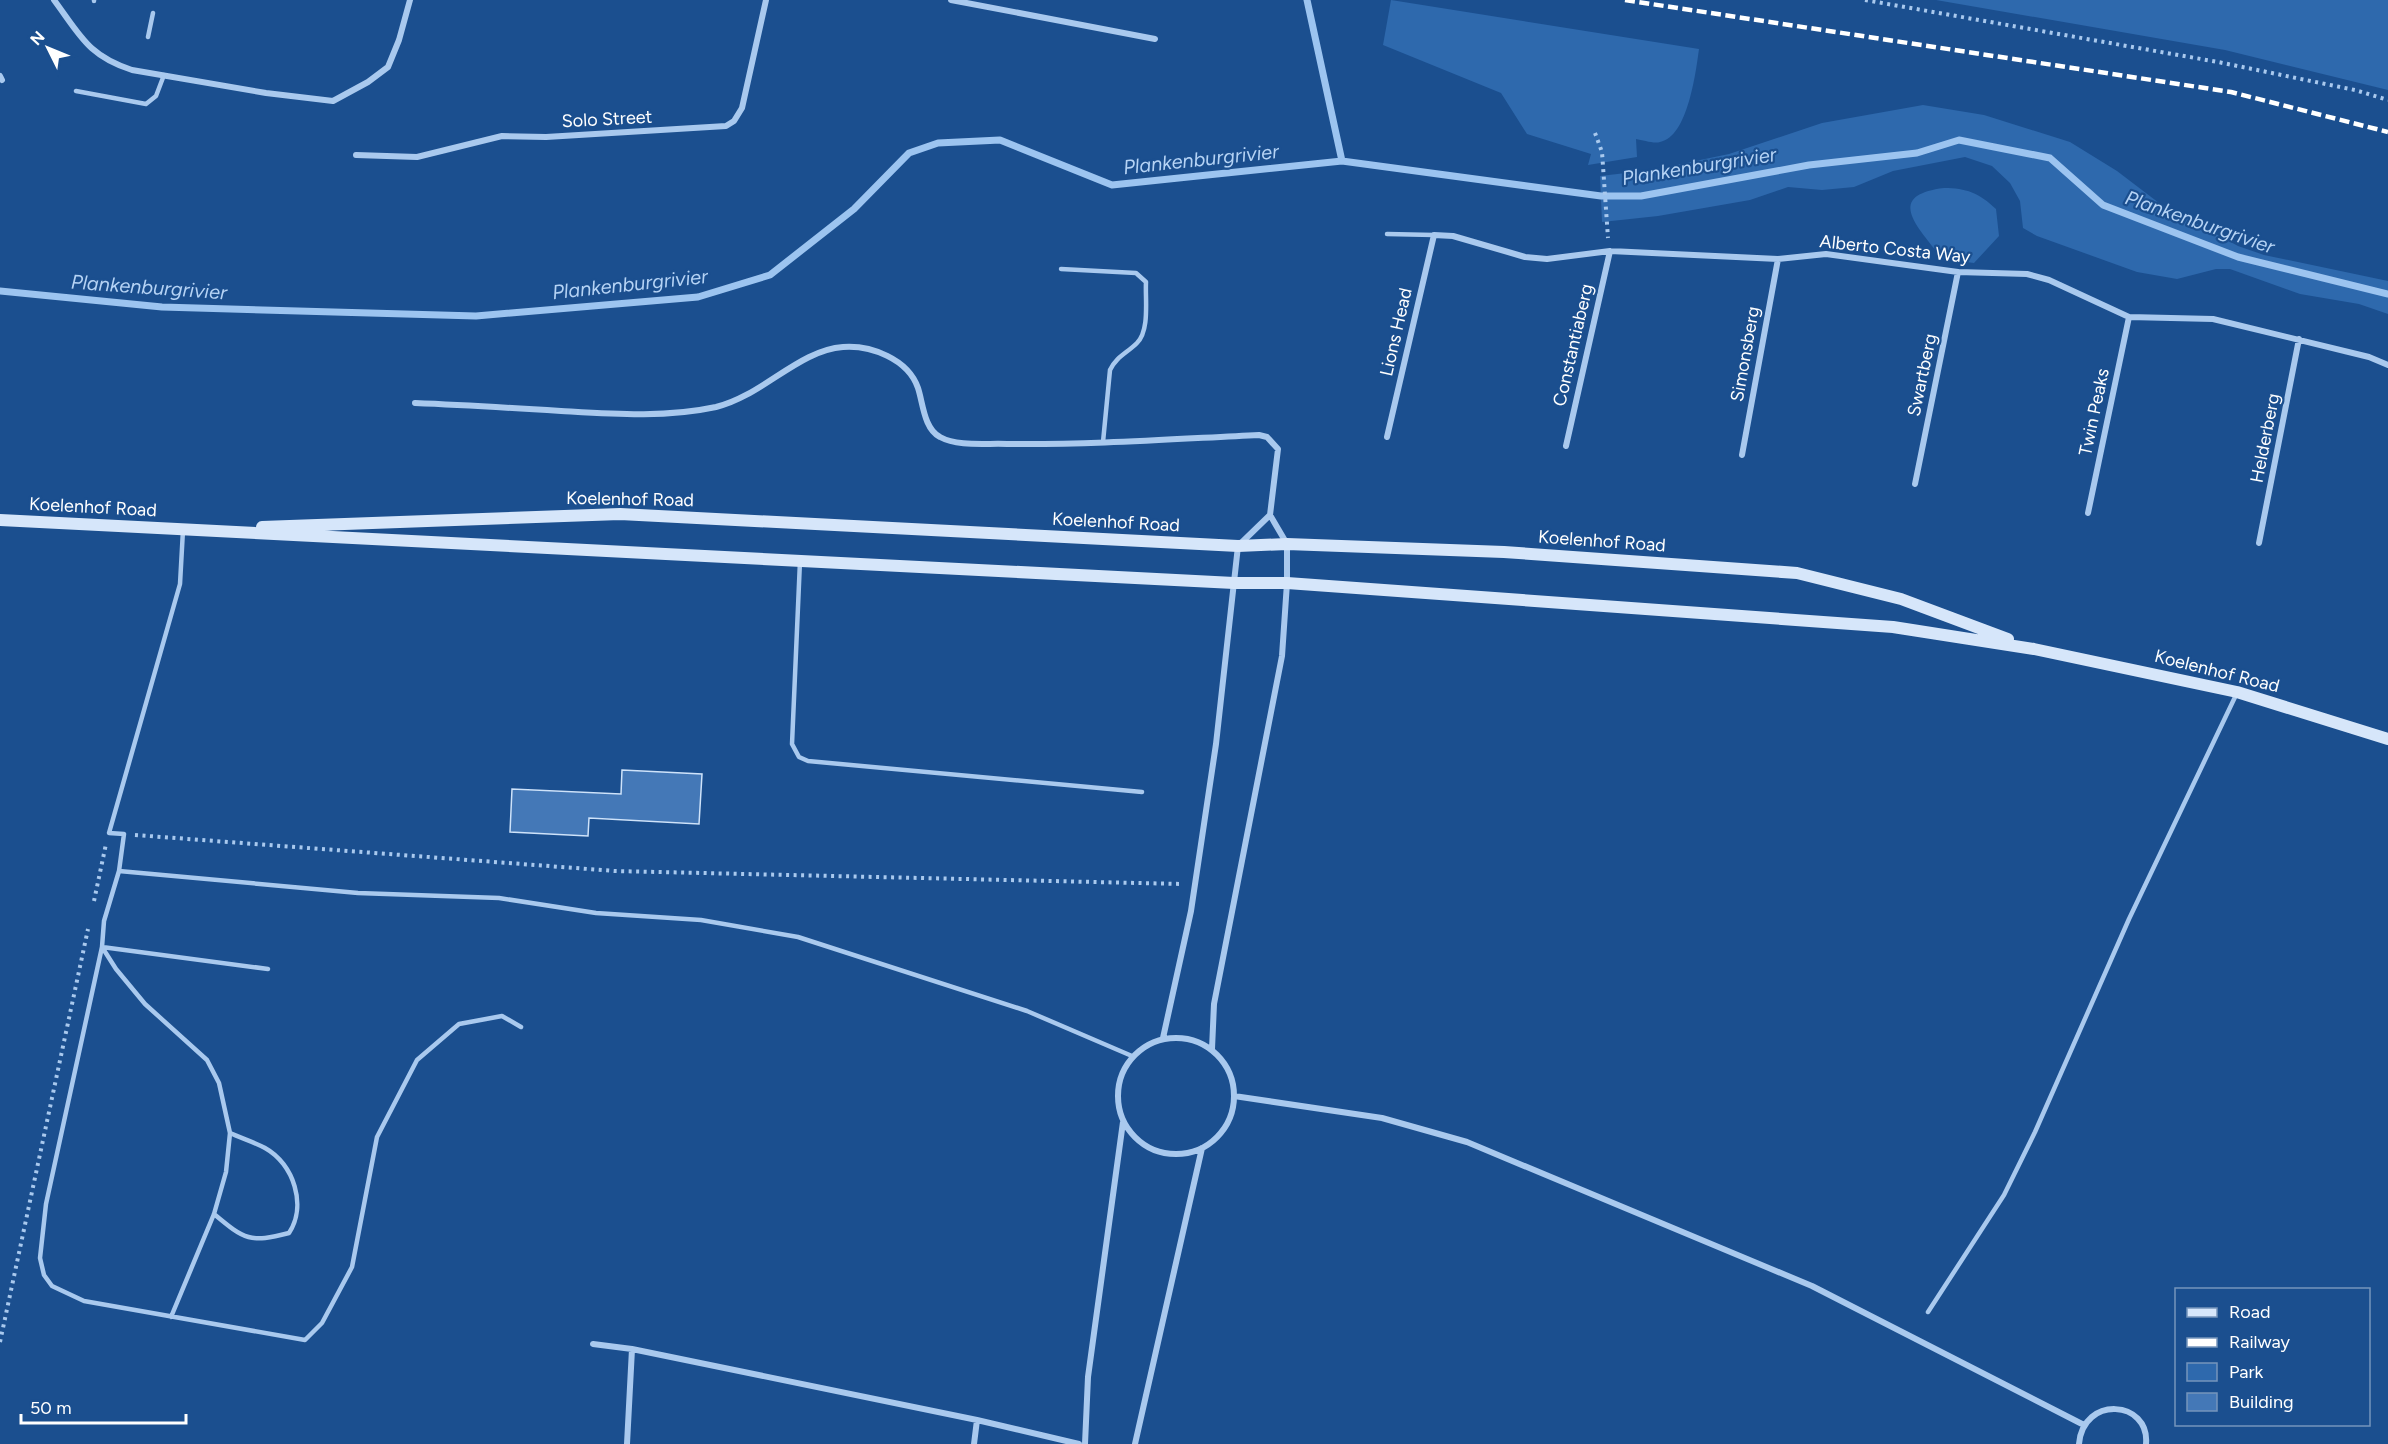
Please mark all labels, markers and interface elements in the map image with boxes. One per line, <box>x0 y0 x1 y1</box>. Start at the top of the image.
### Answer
north arrow <box>18 18 78 78</box>
text: N <box>26 27 49 49</box>
street label: Solo Street <box>561 106 653 132</box>
water label: Plankenburgrivier <box>1122 139 1281 179</box>
water label: Plankenburgrivier <box>1620 142 1779 190</box>
water label: Plankenburgrivier <box>2122 185 2279 259</box>
street label: Alberto Costa Way <box>1819 230 1972 268</box>
water label: Plankenburgrivier <box>551 264 710 304</box>
water label: Plankenburgrivier <box>70 270 229 305</box>
street label: Constantiaberg <box>1548 282 1598 408</box>
street label: Lions Head <box>1375 286 1417 378</box>
street label: Simonsberg <box>1726 305 1764 403</box>
street label: Swartberg <box>1903 332 1941 418</box>
street label: Twin Peaks <box>2074 366 2114 458</box>
street label: Helderberg <box>2246 391 2284 485</box>
street label: Koelenhof Road <box>566 487 694 511</box>
street label: Koelenhof Road <box>29 493 157 521</box>
street label: Koelenhof Road <box>1052 508 1180 536</box>
street label: Koelenhof Road <box>1537 526 1667 556</box>
street label: Koelenhof Road <box>2152 645 2282 697</box>
legend <box>2175 1288 2370 1426</box>
text: Road <box>2229 1301 2270 1323</box>
text: Railway <box>2229 1331 2291 1353</box>
text: Park <box>2229 1361 2264 1383</box>
scale bar <box>21 1387 186 1425</box>
text: Building <box>2229 1391 2294 1413</box>
text: 50 m <box>30 1397 72 1419</box>

